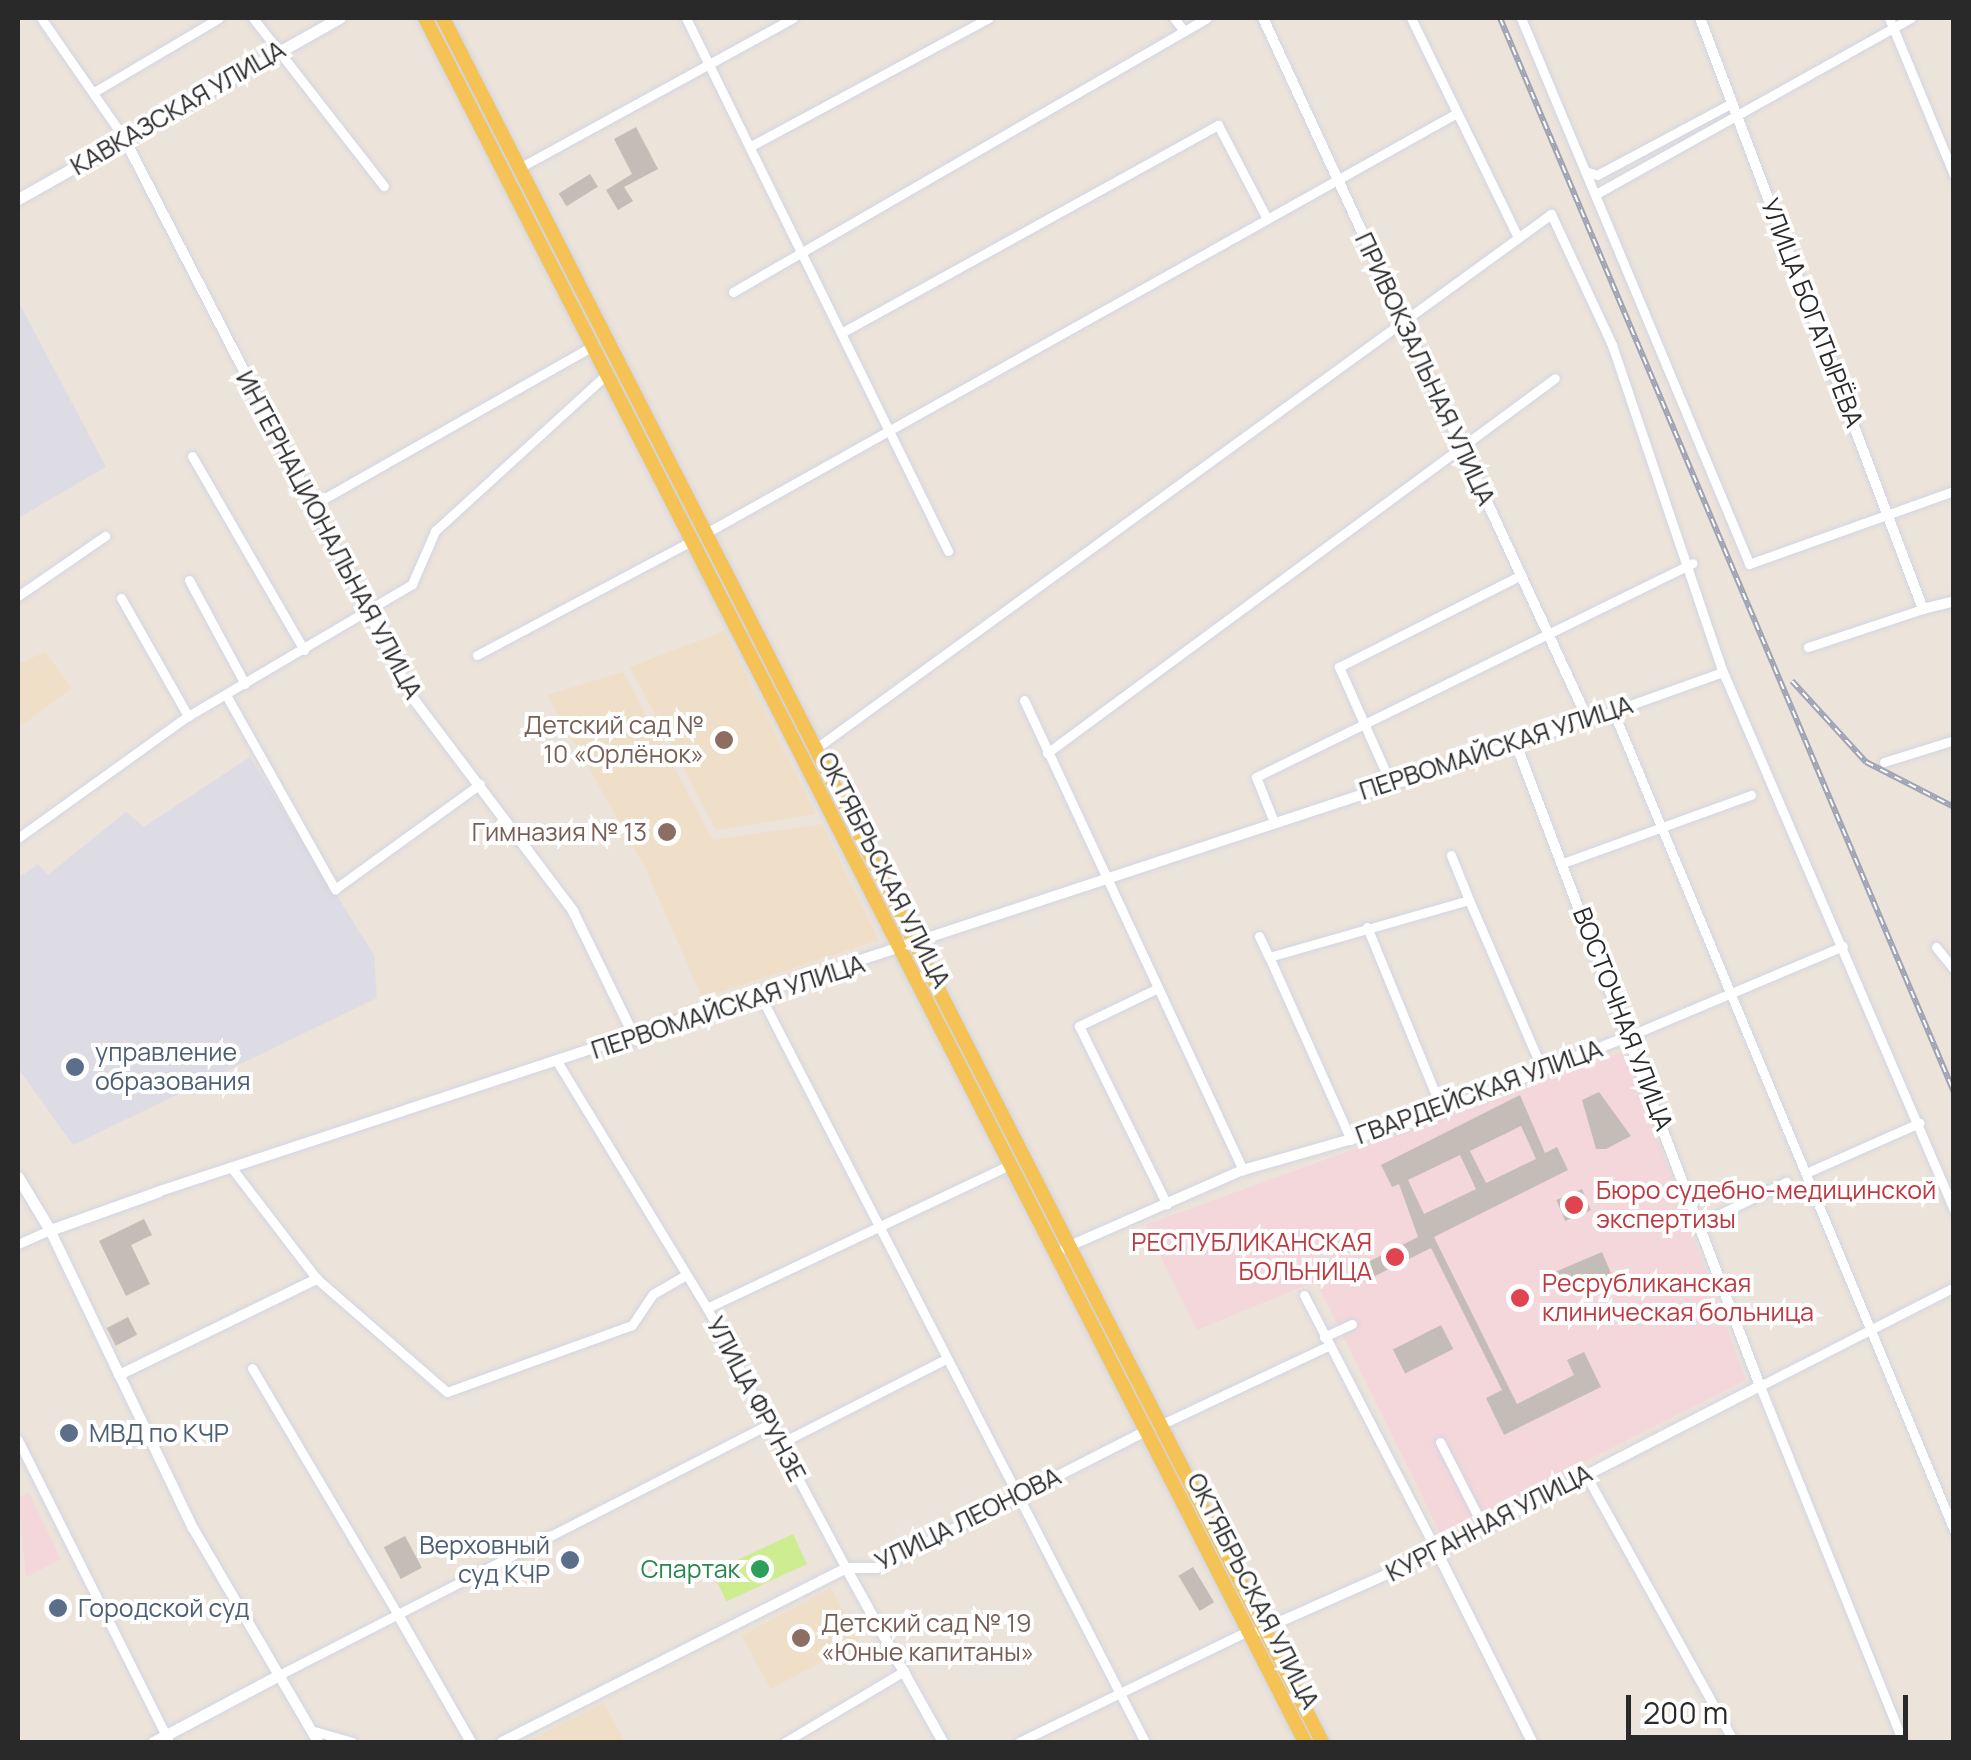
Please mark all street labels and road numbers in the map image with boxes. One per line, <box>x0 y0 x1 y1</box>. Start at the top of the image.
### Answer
street label: КАВКАЗСКАЯ УЛИЦА <box>65 34 291 182</box>
street label: УЛИЦА БОГАТЫРЁВА <box>1755 194 1869 432</box>
street label: ПРИВОКЗАЛЬНАЯ УЛИЦА <box>1349 228 1501 510</box>
street label: ИНТЕРНАЦИОНАЛЬНАЯ УЛИЦА <box>230 366 428 704</box>
street label: ПЕРВОМАЙСКАЯ УЛИЦА <box>1356 690 1636 806</box>
street label: ОКТЯБРЬСКАЯ УЛИЦА <box>811 747 957 993</box>
street label: ВОСТОЧНАЯ УЛИЦА <box>1567 903 1679 1135</box>
street label: ПЕРВОМАЙСКАЯ УЛИЦА <box>588 949 868 1065</box>
street label: ГВАРДЕЙСКАЯ УЛИЦА <box>1352 1033 1606 1151</box>
street label: УЛИЦА ФРУНЗЕ <box>700 1312 812 1486</box>
street label: КУРГАННАЯ УЛИЦА <box>1381 1458 1597 1588</box>
street label: УЛИЦА ЛЕОНОВА <box>870 1461 1066 1577</box>
street label: ОКТЯБРЬСКАЯ УЛИЦА <box>1180 1468 1326 1714</box>

